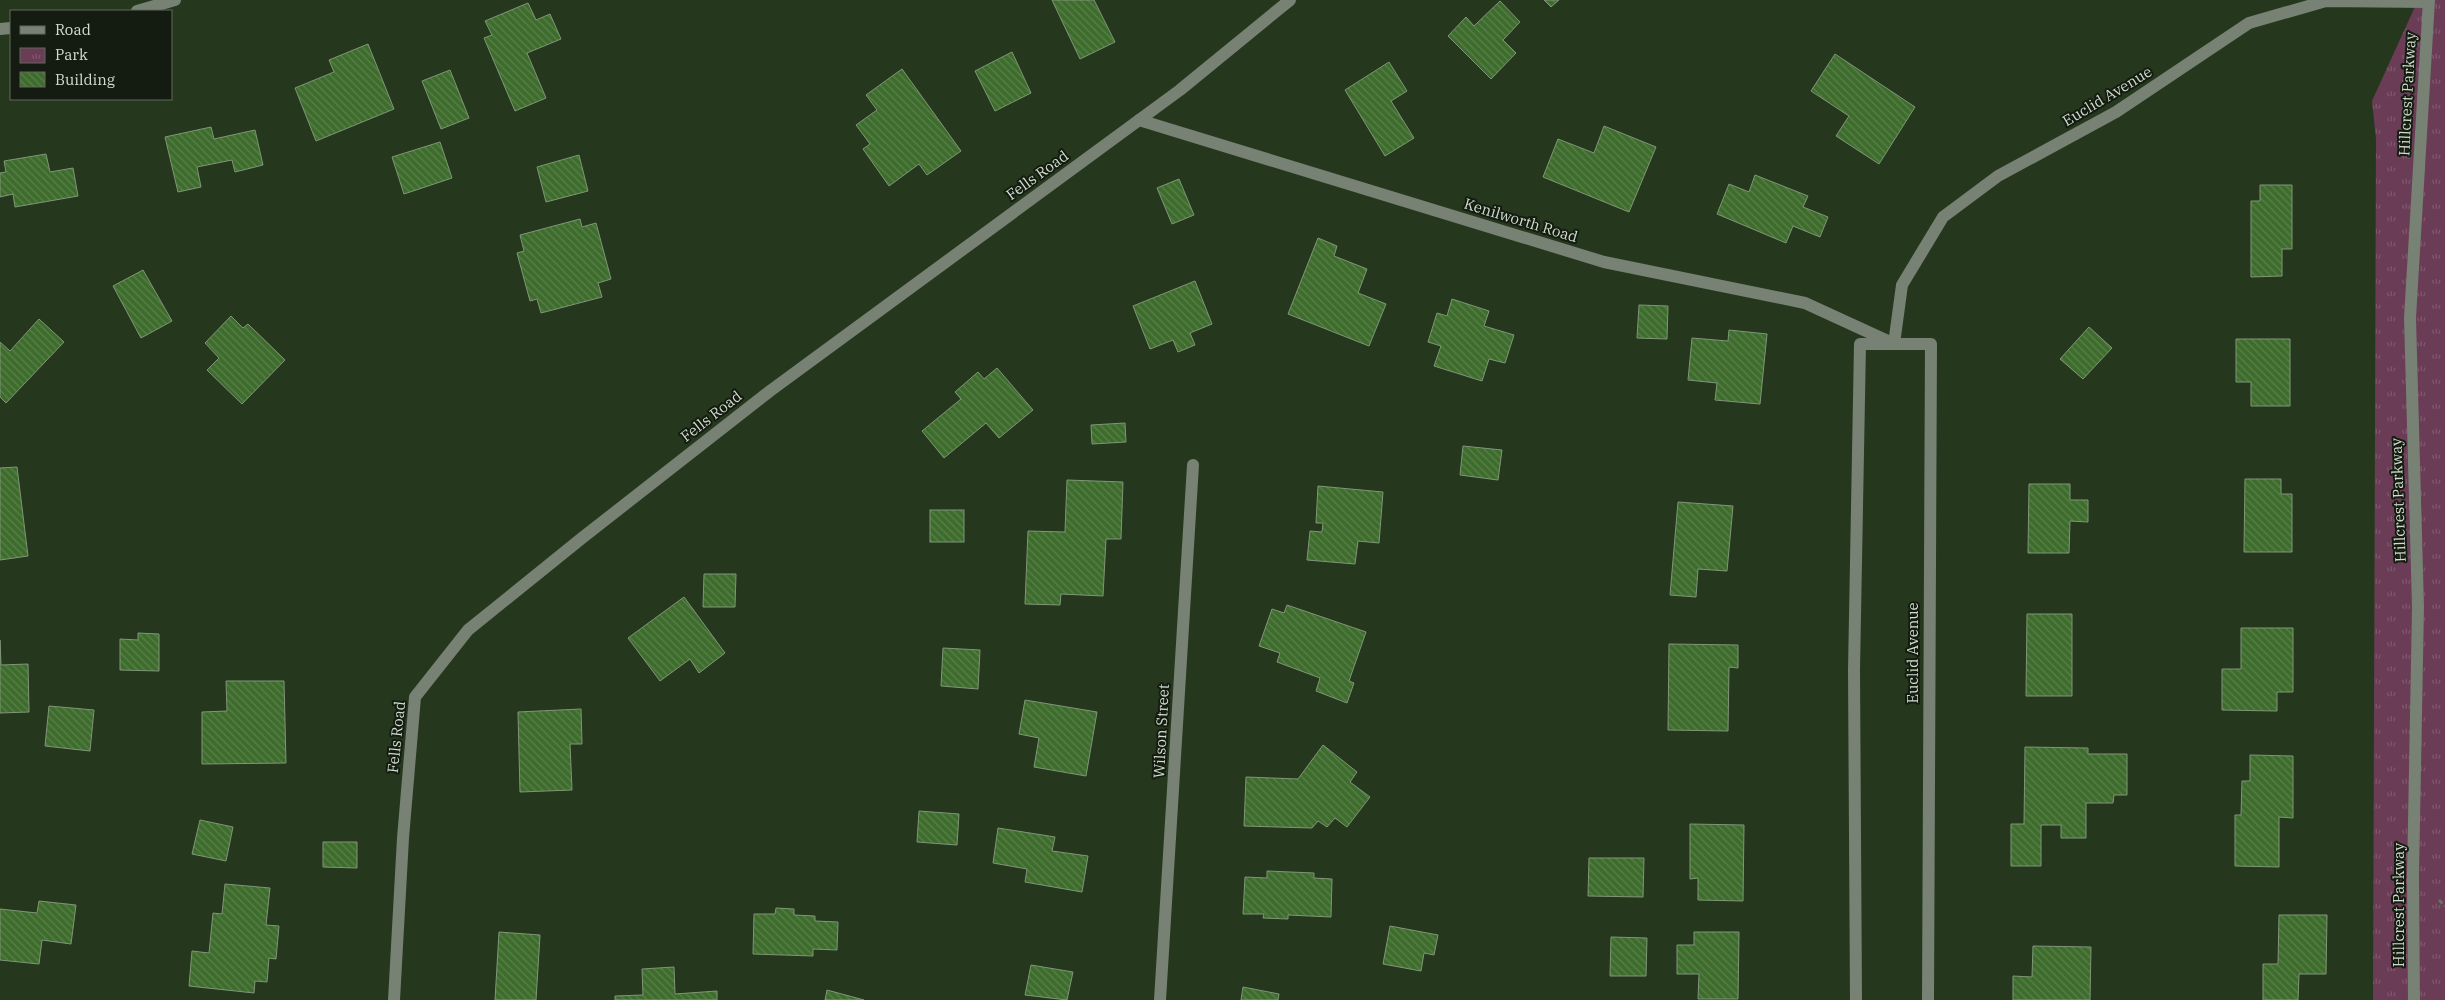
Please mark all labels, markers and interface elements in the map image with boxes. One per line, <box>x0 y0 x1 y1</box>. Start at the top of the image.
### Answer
legend <box>10 10 172 100</box>
text: Road <box>55 20 91 39</box>
street label: Hillcrest Parkway <box>2394 31 2420 157</box>
text: Park <box>55 45 88 64</box>
street label: Euclid Avenue <box>2059 62 2155 130</box>
text: Building <box>55 70 115 89</box>
street label: Fells Road <box>1002 146 1072 204</box>
street label: Kenilworth Road <box>1462 194 1580 246</box>
street label: Fells Road <box>677 386 745 446</box>
street label: Hillcrest Parkway <box>2386 438 2410 562</box>
street label: Euclid Avenue <box>1903 602 1922 704</box>
street label: Wilson Street <box>1149 683 1173 779</box>
street label: Fells Road <box>383 700 409 774</box>
street label: Hillcrest Parkway <box>2389 843 2408 967</box>

